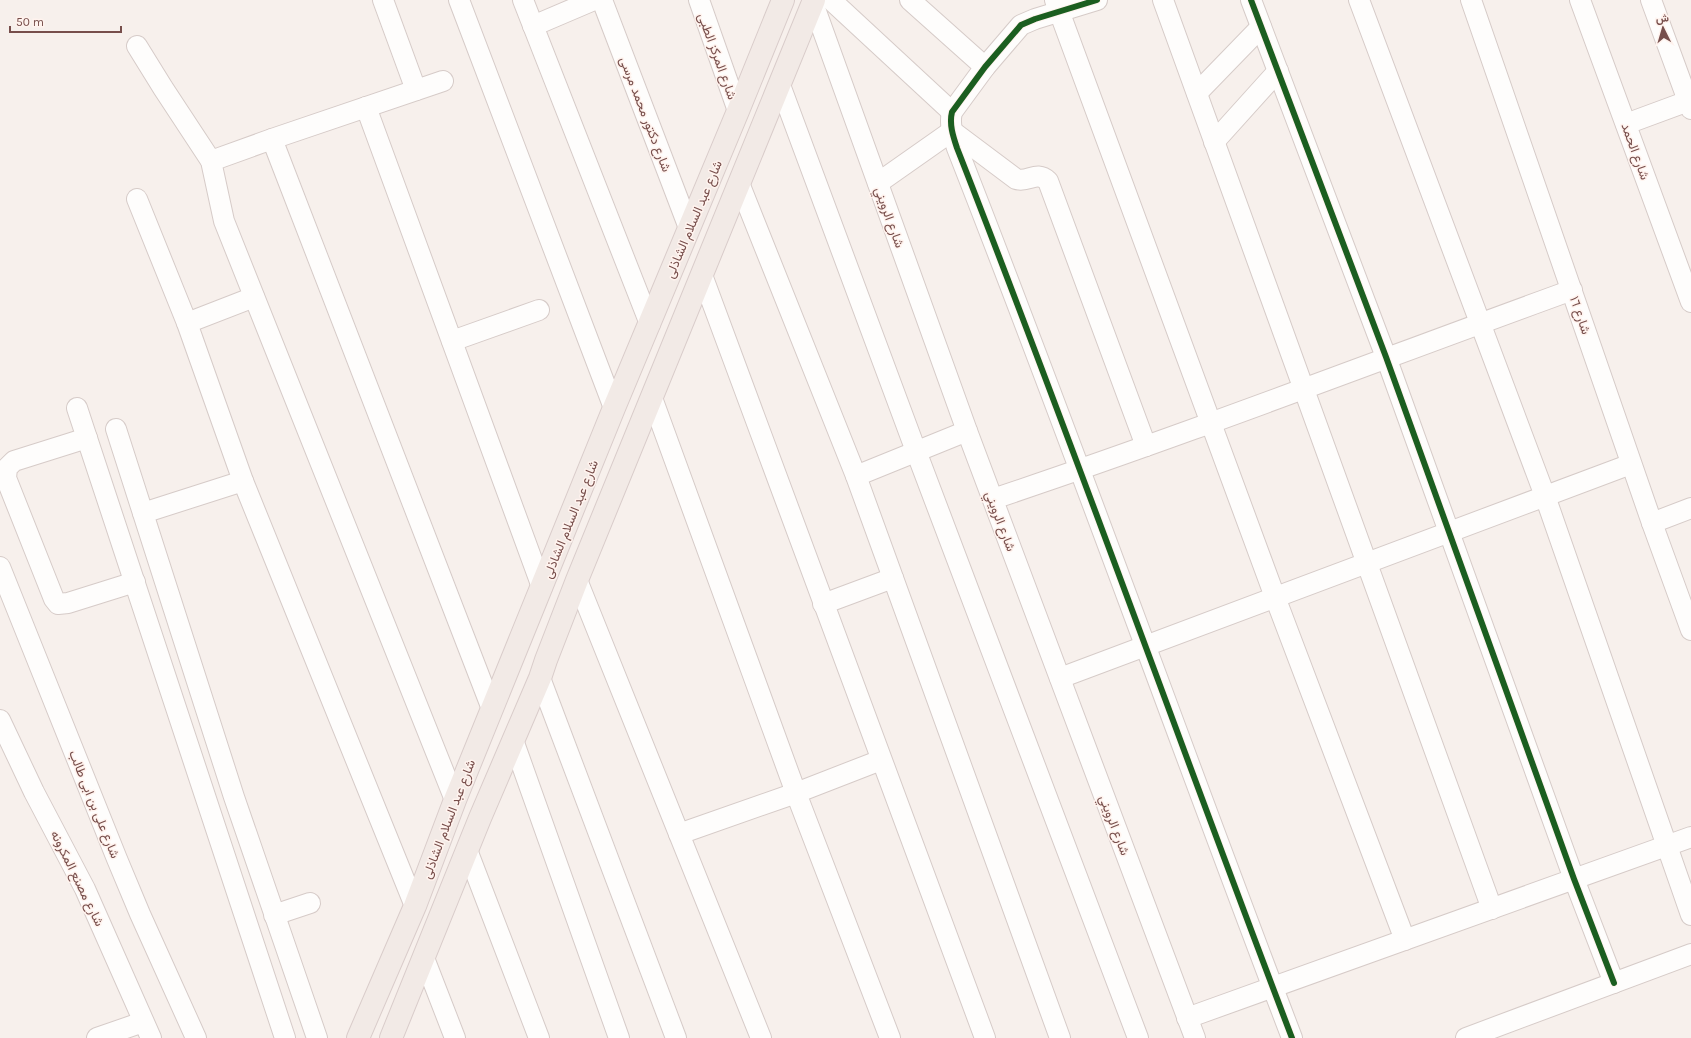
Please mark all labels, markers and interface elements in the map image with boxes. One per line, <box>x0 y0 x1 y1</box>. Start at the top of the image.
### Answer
scale bar <box>10 8 121 34</box>
north arrow <box>1643 8 1683 48</box>
street label: شارع المركز الطبى <box>693 11 740 102</box>
text: ش <box>1655 11 1669 26</box>
text: 50 m <box>16 15 44 29</box>
street label: شارع دكتور محمد مرسى <box>615 55 674 175</box>
street label: شارع الحمد <box>1616 121 1653 182</box>
street label: شارع عبد السلام الشاذلى <box>662 158 727 281</box>
street label: شارع الرويني <box>869 185 907 251</box>
street label: شارع ١٦ <box>1565 294 1594 337</box>
street label: شارع عبد السلام الشاذلى <box>540 458 603 581</box>
street label: شارع الرويني <box>979 489 1019 555</box>
street label: شارع على بن ابى طالب <box>64 748 123 861</box>
street label: شارع عبد السلام الشاذلى <box>419 757 480 882</box>
street label: شارع الرويني <box>1093 793 1133 859</box>
street label: شارع مصنع المكرونه <box>46 828 107 929</box>

